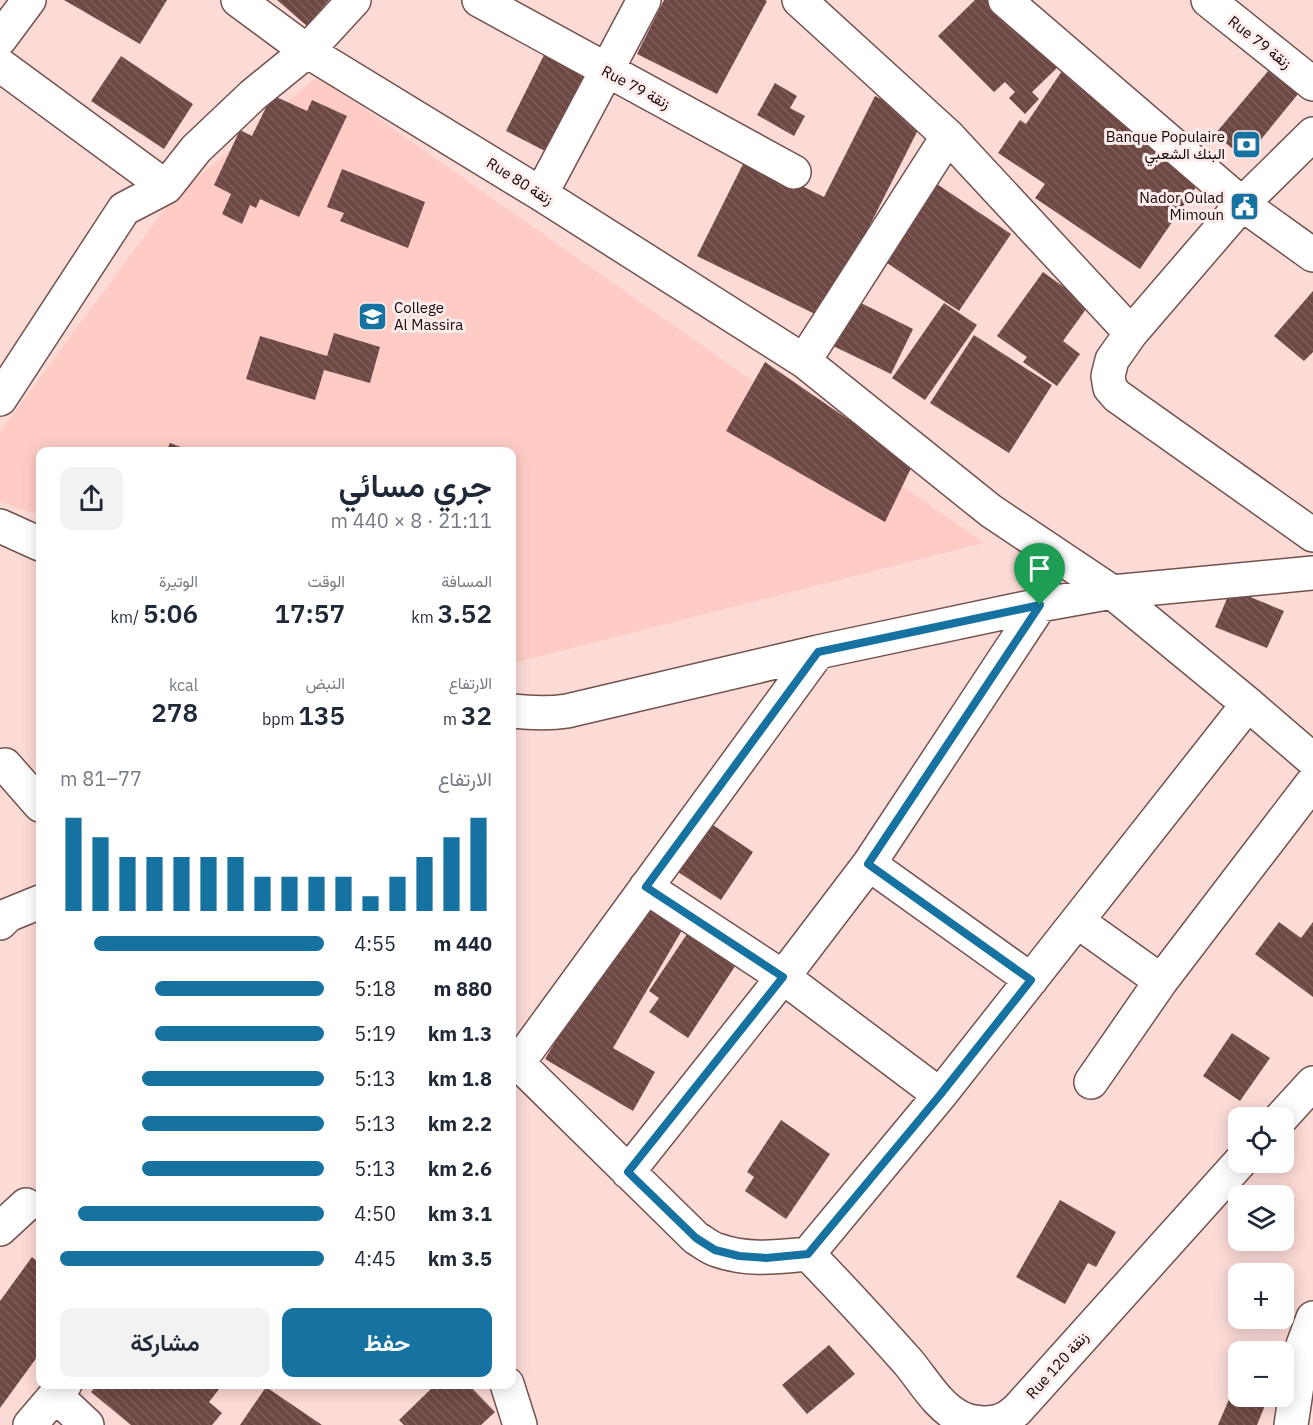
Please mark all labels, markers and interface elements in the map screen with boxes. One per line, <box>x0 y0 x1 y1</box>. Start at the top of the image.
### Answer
street label: Rue 79 زنقة <box>1225 11 1295 73</box>
street label: Rue 79 زنقة <box>598 61 674 113</box>
place label: Banque Populaire البنك الشعبي <box>1106 127 1225 167</box>
bank icon: Banque Populaire البنك الشعبي <box>1230 129 1262 161</box>
street label: Rue 80 زنقة <box>483 153 557 209</box>
place label: Nador Oulad Mimoun <box>1139 188 1224 224</box>
public building icon: Nador Oulad Mimoun <box>1229 190 1261 222</box>
place label: College Al Massira <box>394 298 463 334</box>
school or university icon: College Al Massira <box>357 300 389 332</box>
text: جري مسائي <box>338 463 492 506</box>
button: share <box>60 467 123 530</box>
text: 21:11 · 8 × 440 m <box>331 507 492 534</box>
pin <box>1014 543 1065 605</box>
icon: arrive <box>1023 552 1056 585</box>
text: الوتيرة <box>159 571 198 591</box>
text: الوقت <box>307 571 345 591</box>
text: المسافة <box>441 571 492 591</box>
text: 5:06 <box>143 596 198 630</box>
text: 17:57 <box>274 596 345 630</box>
text: 3.52 <box>437 596 492 630</box>
text: /km <box>111 607 143 627</box>
text: km <box>411 607 437 627</box>
text: النبض <box>305 673 345 693</box>
text: الارتفاع <box>449 673 492 693</box>
text: kcal <box>169 675 198 695</box>
text: 278 <box>151 695 198 729</box>
text: 135 <box>298 698 345 732</box>
text: 32 <box>461 698 492 732</box>
text: bpm <box>262 709 298 729</box>
text: m <box>443 709 461 729</box>
text: 77–81 m <box>60 765 142 792</box>
text: الارتفاع <box>438 765 492 792</box>
text: 4:55 <box>354 930 396 957</box>
text: 440 m <box>433 930 492 957</box>
text: 5:18 <box>354 975 396 1002</box>
text: 880 m <box>433 975 492 1002</box>
text: 5:19 <box>354 1020 396 1047</box>
text: 1.3 km <box>428 1020 492 1047</box>
text: 5:13 <box>354 1065 396 1092</box>
text: 1.8 km <box>428 1065 492 1092</box>
map controls <box>1228 1107 1294 1407</box>
button: locate <box>1228 1107 1294 1173</box>
text: 5:13 <box>354 1110 396 1137</box>
text: 2.2 km <box>428 1110 492 1137</box>
text: 5:13 <box>354 1155 396 1182</box>
text: 2.6 km <box>428 1155 492 1182</box>
button: layers <box>1228 1185 1294 1251</box>
text: 4:50 <box>354 1200 396 1227</box>
text: 3.1 km <box>428 1200 492 1227</box>
text: 4:45 <box>354 1245 396 1272</box>
text: 3.5 km <box>428 1245 492 1272</box>
button: + <box>1228 1263 1294 1329</box>
button: مشاركة <box>60 1308 270 1377</box>
button: حفظ <box>282 1308 492 1377</box>
street label: Rue 120 زنقة <box>1022 1327 1092 1403</box>
button: − <box>1228 1341 1294 1407</box>

